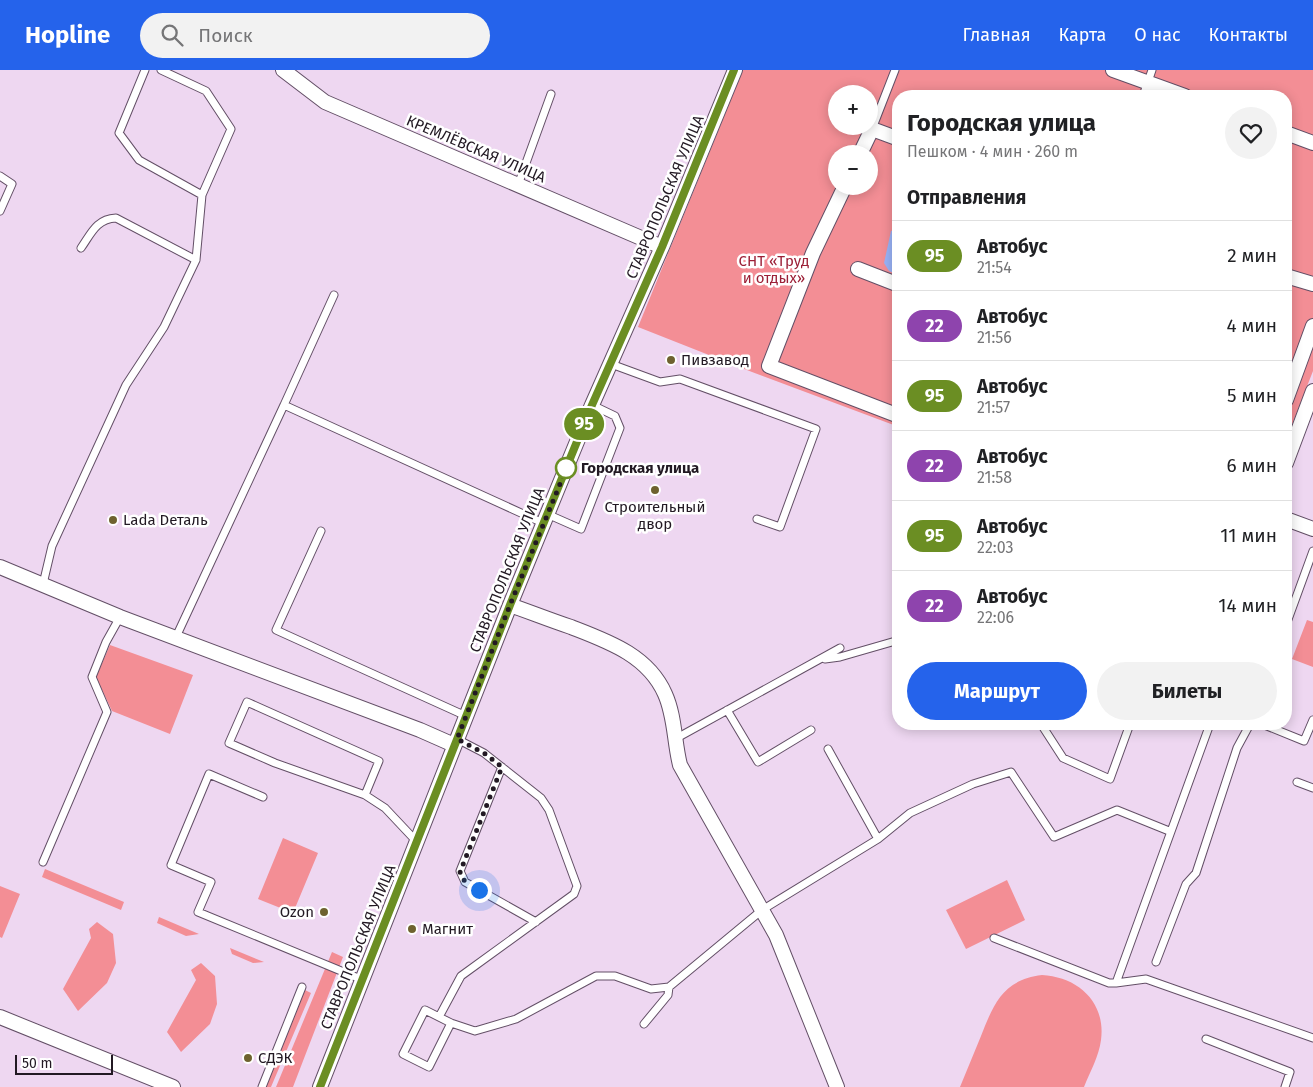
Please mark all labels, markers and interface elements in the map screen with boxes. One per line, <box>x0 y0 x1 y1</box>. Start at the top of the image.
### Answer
search box <box>140 13 490 58</box>
text: Hopline <box>25 21 110 49</box>
icon: search <box>158 21 186 49</box>
text: Поиск <box>198 24 253 47</box>
text: Главная <box>963 24 1031 46</box>
text: Карта <box>1059 24 1106 46</box>
text: О нас <box>1134 24 1181 46</box>
text: Контакты <box>1209 24 1288 46</box>
map controls <box>828 85 878 195</box>
button: + <box>828 85 878 135</box>
button: heart <box>1225 107 1277 159</box>
text: Городская улица <box>907 109 1096 137</box>
street label: КРЕМЛЁВСКАЯ УЛИЦА <box>404 111 549 187</box>
street label: СТАВРОПОЛЬСКАЯ УЛИЦА <box>622 112 708 282</box>
text: Пешком · 4 мин · 260 m <box>907 142 1078 161</box>
button: − <box>828 145 878 195</box>
text: Отправления <box>907 186 1026 209</box>
text: Автобус <box>977 235 1048 258</box>
text: 2 мин <box>1227 244 1277 267</box>
text: 95 <box>925 245 944 267</box>
park label: СНТ «Труд и отдых» <box>739 252 809 287</box>
text: 21:54 <box>977 258 1012 277</box>
text: Автобус <box>977 305 1048 328</box>
text: 4 мин <box>1226 314 1277 337</box>
text: 22 <box>925 315 944 337</box>
text: 21:56 <box>977 328 1012 347</box>
place label: Пивзавод <box>681 351 749 369</box>
marker: Пивзавод <box>665 354 677 366</box>
text: Автобус <box>977 375 1048 398</box>
text: 5 мин <box>1227 384 1277 407</box>
text: 95 <box>925 385 944 407</box>
text: 21:57 <box>977 398 1010 417</box>
line badge: 95 <box>562 408 606 440</box>
text: 95 <box>574 413 594 435</box>
text: Автобус <box>977 445 1048 468</box>
text: 6 мин <box>1226 454 1277 477</box>
text: 22 <box>925 455 944 477</box>
marker: Городская улица <box>555 457 577 479</box>
place label: Городская улица <box>581 459 699 477</box>
text: 21:58 <box>977 468 1012 487</box>
marker: Строительный двор <box>649 484 661 496</box>
street label: СТАВРОПОЛЬСКАЯ УЛИЦА <box>466 485 548 655</box>
place label: Строительный двор <box>605 498 705 533</box>
place label: Lada Dеталь <box>123 511 208 529</box>
marker: Lada Dеталь <box>107 514 119 526</box>
text: Автобус <box>977 515 1048 538</box>
text: 11 мин <box>1220 524 1277 547</box>
text: 95 <box>925 525 944 547</box>
text: 22:03 <box>977 538 1013 557</box>
text: Автобус <box>977 585 1048 608</box>
text: 14 мин <box>1218 594 1277 617</box>
text: 22 <box>925 595 944 617</box>
text: 22:06 <box>977 608 1014 627</box>
button: Маршрут <box>907 662 1087 720</box>
button: Билеты <box>1097 662 1277 720</box>
street label: СТАВРОПОЛЬСКАЯ УЛИЦА <box>317 862 399 1032</box>
your location <box>467 878 492 903</box>
place label: Ozon <box>280 903 314 921</box>
marker: Ozon <box>318 906 330 918</box>
place label: Магнит <box>422 920 473 938</box>
marker: Магнит <box>406 923 418 935</box>
place label: СДЭК <box>258 1049 293 1067</box>
scale bar <box>15 1052 112 1075</box>
marker: СДЭК <box>242 1052 254 1064</box>
text: 50 m <box>22 1055 53 1072</box>

